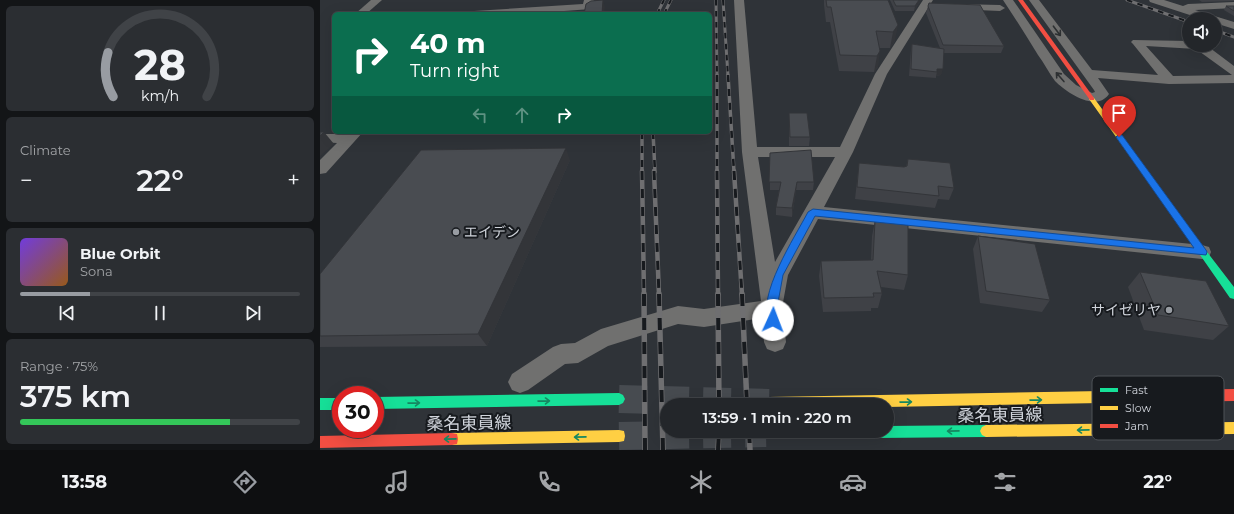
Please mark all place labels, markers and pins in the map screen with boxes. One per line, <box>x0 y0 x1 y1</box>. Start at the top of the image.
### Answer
pin <box>1102 96 1136 137</box>
place label: エイデン <box>464 223 520 241</box>
marker: エイデン <box>451 227 461 237</box>
place label: サイゼリヤ <box>1091 301 1161 319</box>
marker: サイゼリヤ <box>1164 305 1174 315</box>

